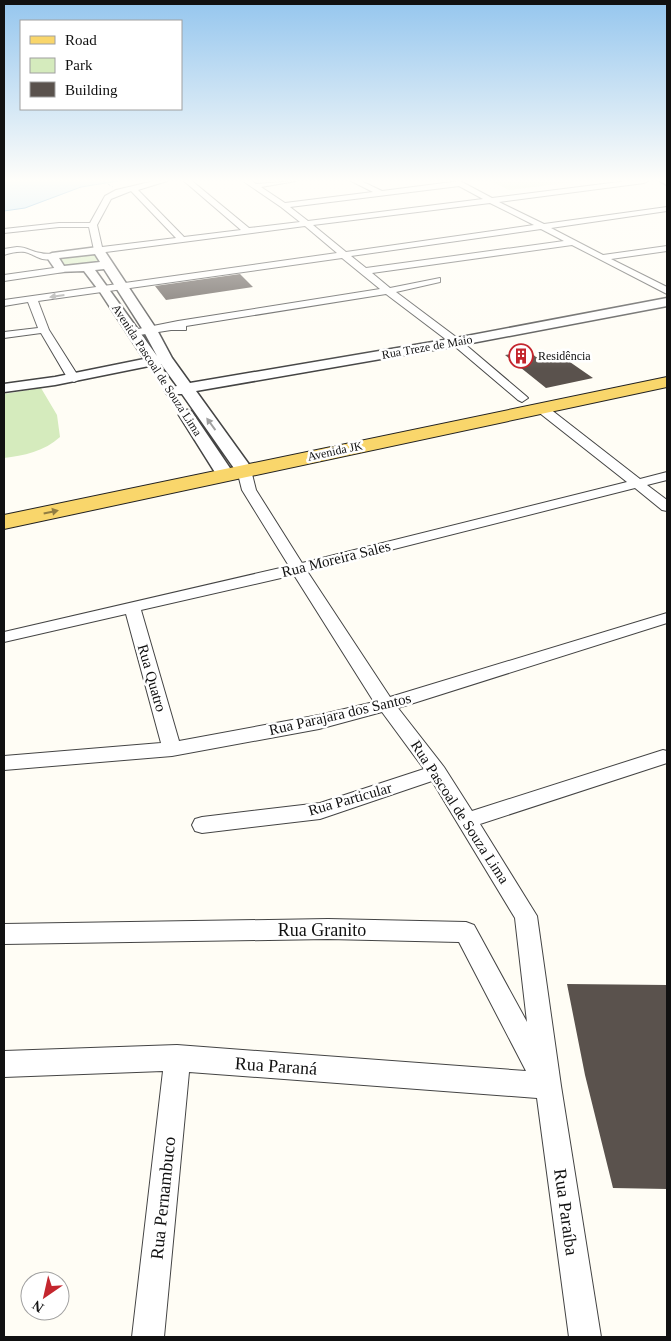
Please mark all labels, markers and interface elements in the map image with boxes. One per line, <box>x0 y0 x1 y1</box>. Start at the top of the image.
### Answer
legend <box>20 20 182 110</box>
text: Road <box>65 32 97 48</box>
text: Park <box>65 57 93 73</box>
text: Building <box>65 82 118 98</box>
one-way arrow <box>48 292 64 300</box>
street label: Avenida Pascoal de Souza Lima <box>109 301 205 439</box>
street label: Rua Treze de Maio <box>381 332 473 362</box>
building icon: Residência <box>508 343 534 369</box>
place label: Residência <box>538 349 591 363</box>
one-way arrow <box>206 417 216 431</box>
street label: Avenida JK <box>306 438 364 464</box>
one-way arrow <box>44 508 59 516</box>
street label: Rua Moreira Sales <box>280 538 392 580</box>
street label: Rua Quatro <box>135 642 169 714</box>
street label: Rua Parajara dos Santos <box>267 690 413 738</box>
street label: Rua Pascoal de Souza Lima <box>408 737 512 887</box>
street label: Rua Particular <box>306 779 394 819</box>
street label: Rua Granito <box>278 920 366 940</box>
street label: Rua Paraná <box>234 1053 318 1079</box>
street label: Rua Pernambuco <box>147 1136 179 1260</box>
street label: Rua Paraíba <box>550 1167 582 1257</box>
north arrow <box>20 1271 70 1321</box>
text: N <box>30 1297 46 1315</box>

